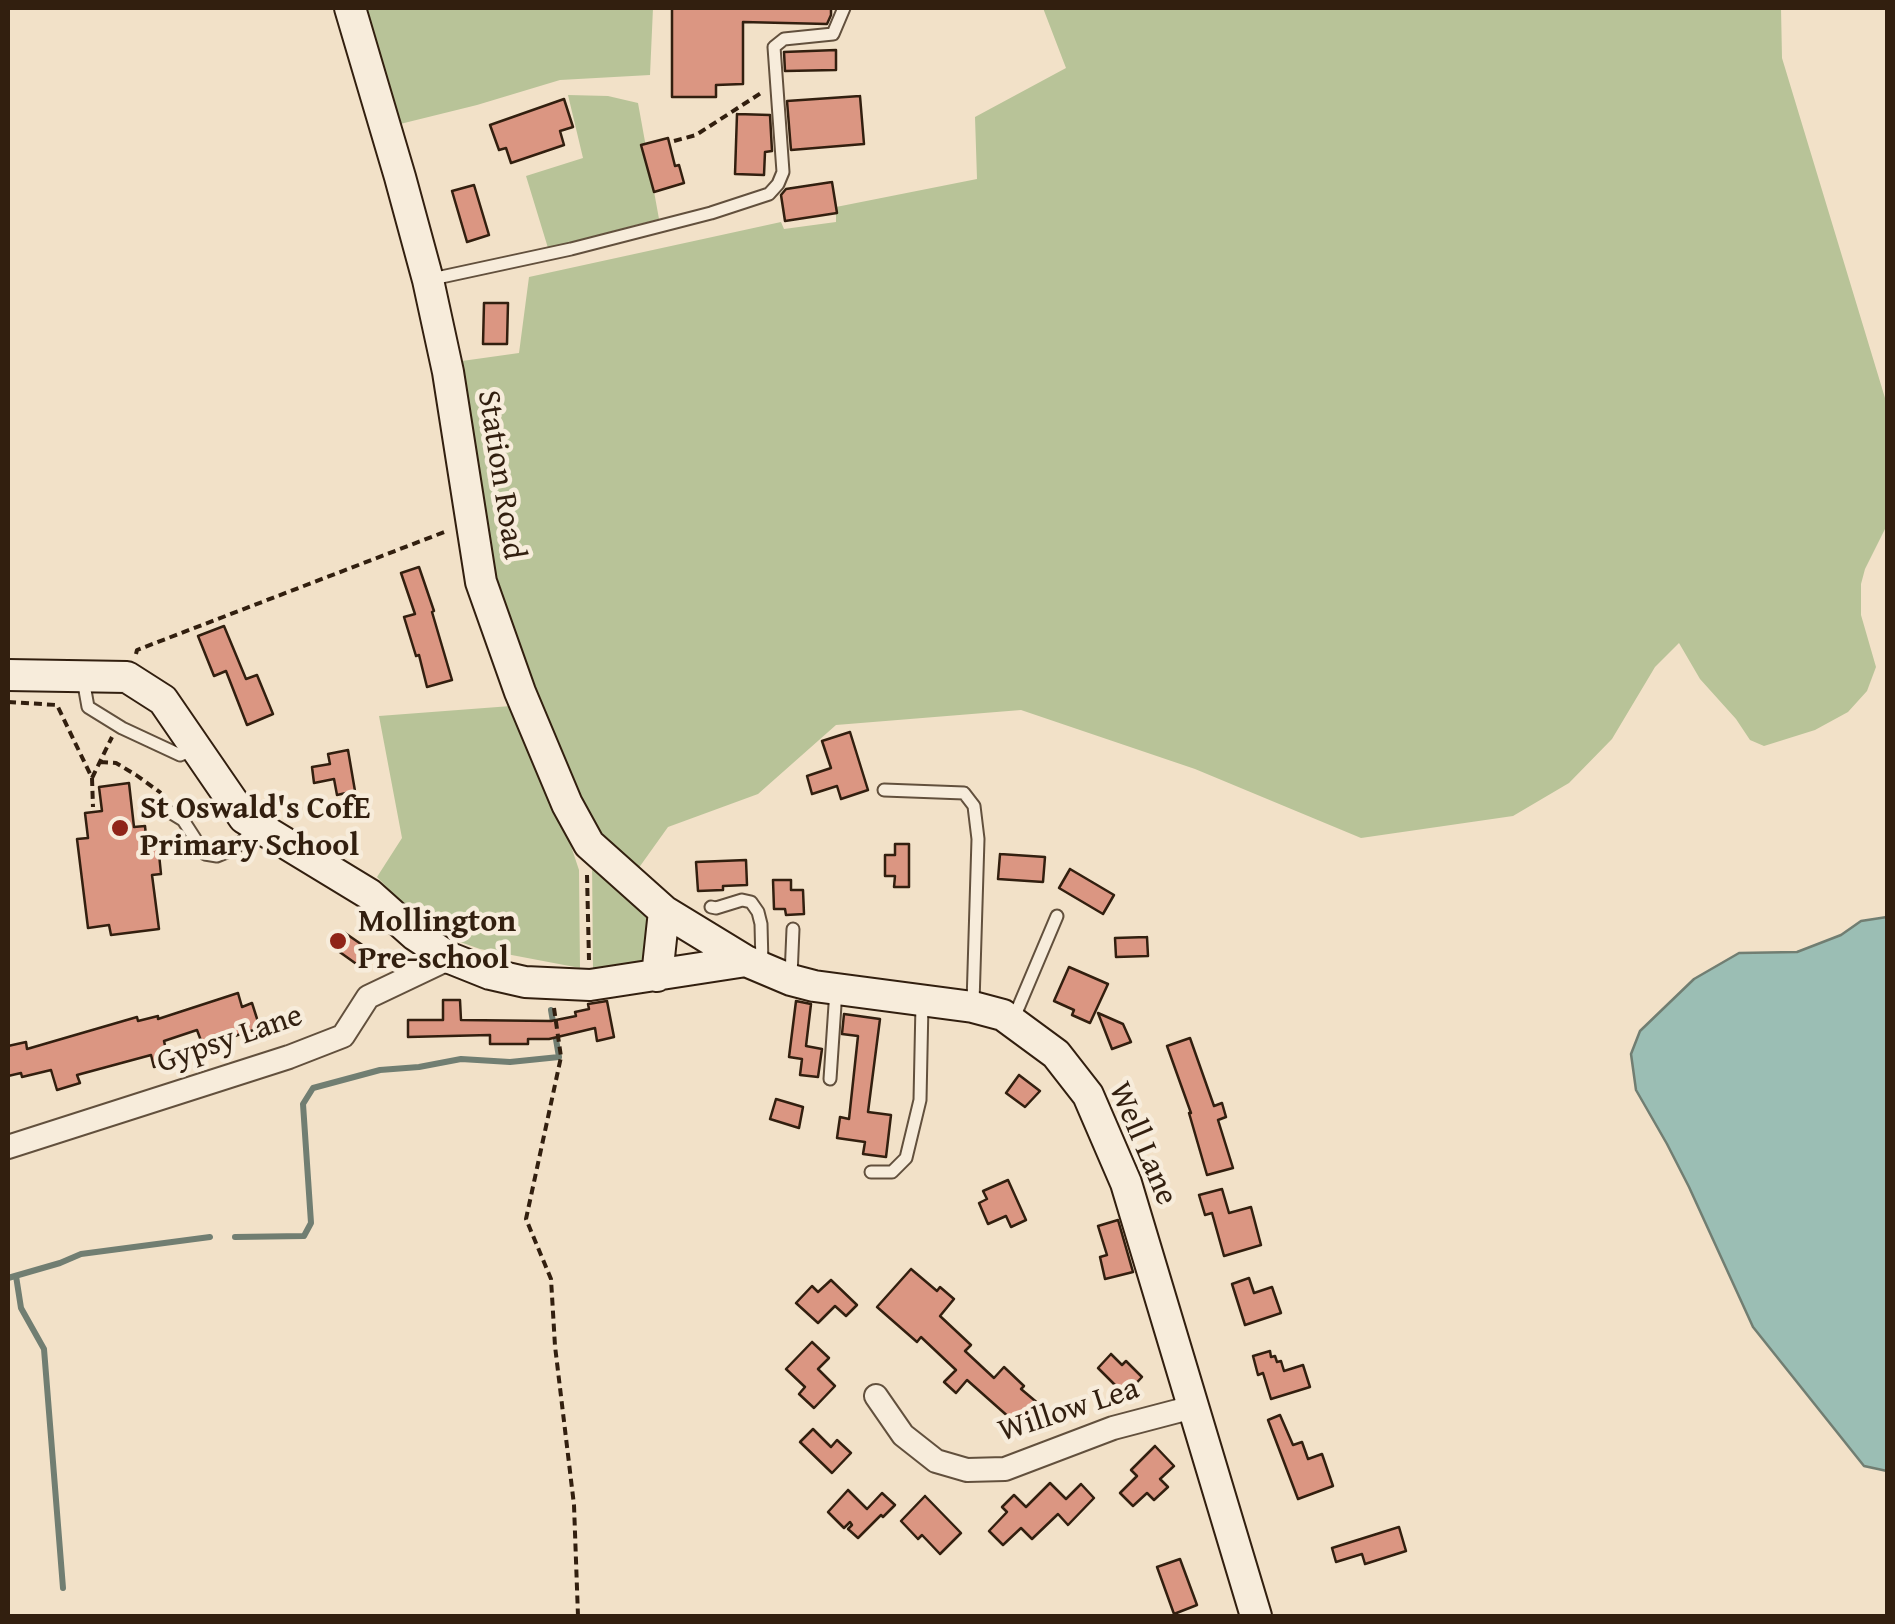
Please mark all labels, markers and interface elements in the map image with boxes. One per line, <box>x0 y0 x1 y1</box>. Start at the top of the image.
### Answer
street label: Station Road <box>468 388 532 562</box>
place label: St Oswald's CofE Primary School <box>140 791 370 866</box>
marker: St Oswald's CofE Primary School <box>109 817 131 839</box>
place label: Mollington Pre-school <box>358 904 516 979</box>
marker: Mollington Pre-school <box>327 930 349 952</box>
street label: Gypsy Lane <box>152 997 308 1083</box>
street label: Well Lane <box>1099 1077 1185 1211</box>
street label: Willow Lea <box>994 1370 1144 1452</box>

